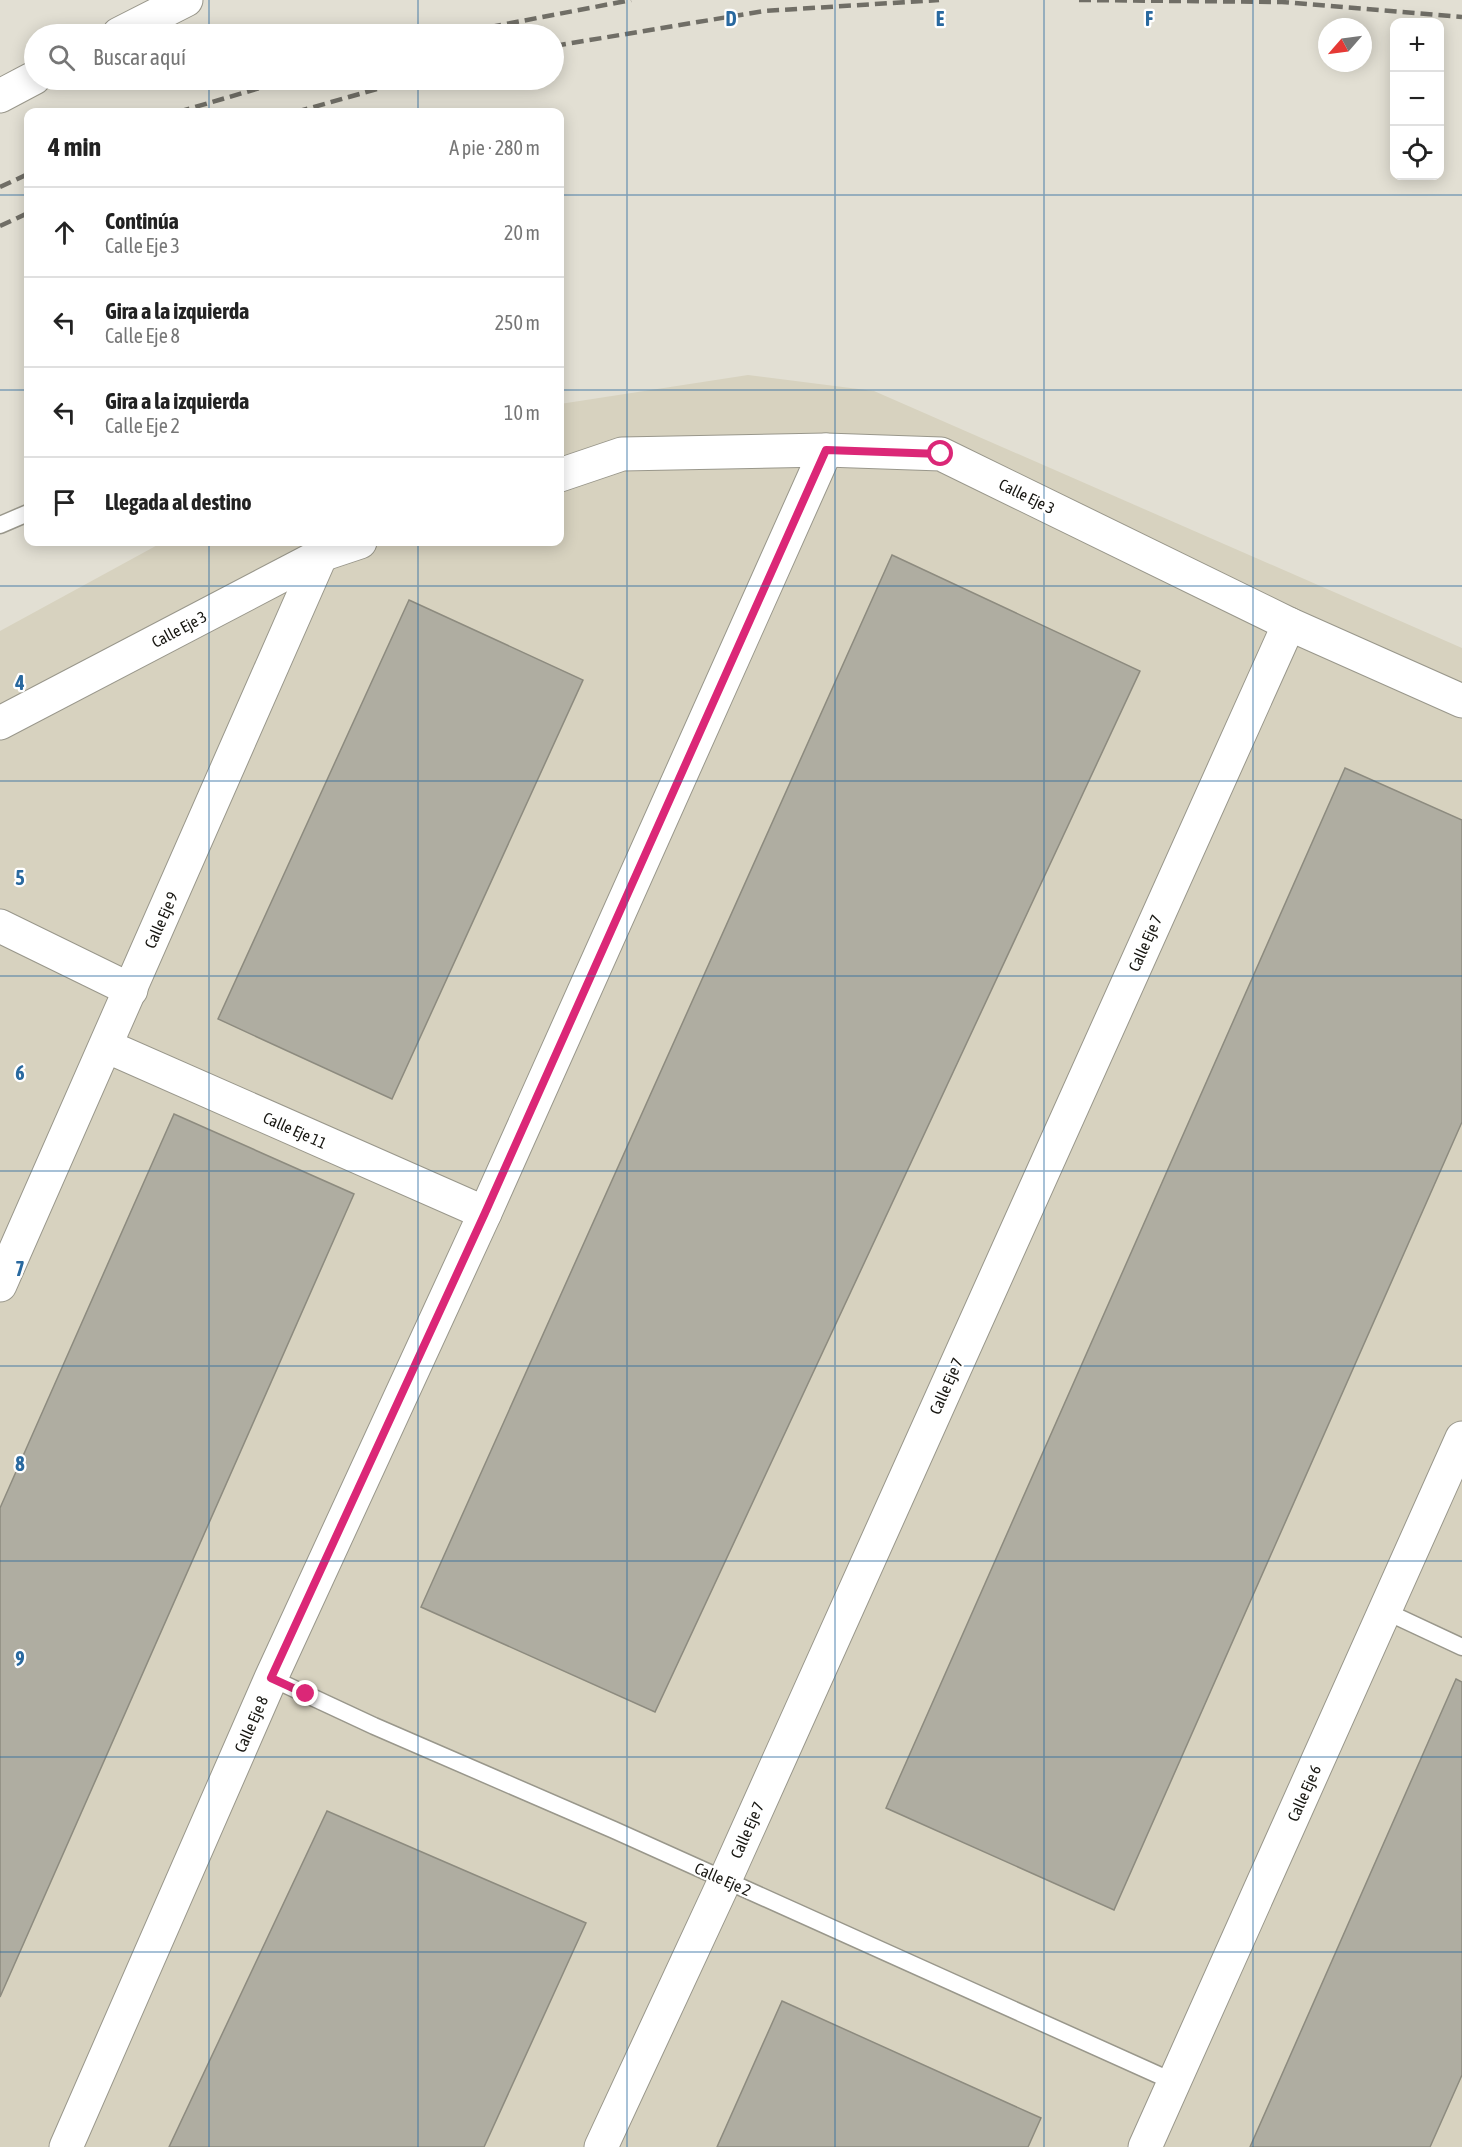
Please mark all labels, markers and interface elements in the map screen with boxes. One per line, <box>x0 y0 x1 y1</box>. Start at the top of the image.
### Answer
text: D <box>725 7 737 30</box>
text: E <box>936 7 945 30</box>
text: F <box>1145 7 1153 30</box>
north arrow <box>1318 18 1372 72</box>
map controls <box>1390 18 1444 180</box>
button: + <box>1390 18 1444 72</box>
search box <box>24 24 564 90</box>
icon: search <box>45 41 78 74</box>
text: Buscar aquí <box>93 44 186 70</box>
button: − <box>1390 72 1444 126</box>
button: locate <box>1390 126 1444 180</box>
text: 4 min <box>48 132 101 162</box>
text: A pie · 280 m <box>449 136 540 159</box>
text: Continúa <box>105 208 179 234</box>
icon: ahead <box>48 216 81 249</box>
text: 20 m <box>504 221 540 244</box>
text: Calle Eje 3 <box>105 234 180 257</box>
text: Gira a la izquierda <box>105 298 249 324</box>
icon: left <box>48 306 81 339</box>
text: 250 m <box>495 311 540 334</box>
text: Calle Eje 8 <box>105 324 180 347</box>
text: Gira a la izquierda <box>105 388 249 414</box>
icon: left <box>48 396 81 429</box>
text: 10 m <box>504 401 540 424</box>
text: Calle Eje 2 <box>105 414 180 437</box>
route start <box>927 440 953 466</box>
street label: Calle Eje 3 <box>996 475 1058 518</box>
icon: arrive <box>48 486 81 519</box>
text: Llegada al destino <box>105 489 252 515</box>
street label: Calle Eje 3 <box>148 607 210 652</box>
text: 4 <box>14 671 25 694</box>
text: 5 <box>15 866 25 889</box>
street label: Calle Eje 9 <box>141 889 182 951</box>
street label: Calle Eje 7 <box>1125 912 1166 974</box>
text: 6 <box>15 1061 25 1084</box>
street label: Calle Eje 11 <box>260 1108 329 1153</box>
text: 7 <box>15 1257 25 1280</box>
street label: Calle Eje 7 <box>926 1355 967 1417</box>
text: 8 <box>15 1452 25 1475</box>
text: 9 <box>15 1647 25 1670</box>
route end <box>292 1680 318 1706</box>
street label: Calle Eje 8 <box>231 1693 272 1755</box>
street label: Calle Eje 6 <box>1284 1762 1325 1824</box>
street label: Calle Eje 7 <box>727 1799 768 1861</box>
street label: Calle Eje 2 <box>692 1859 754 1900</box>

